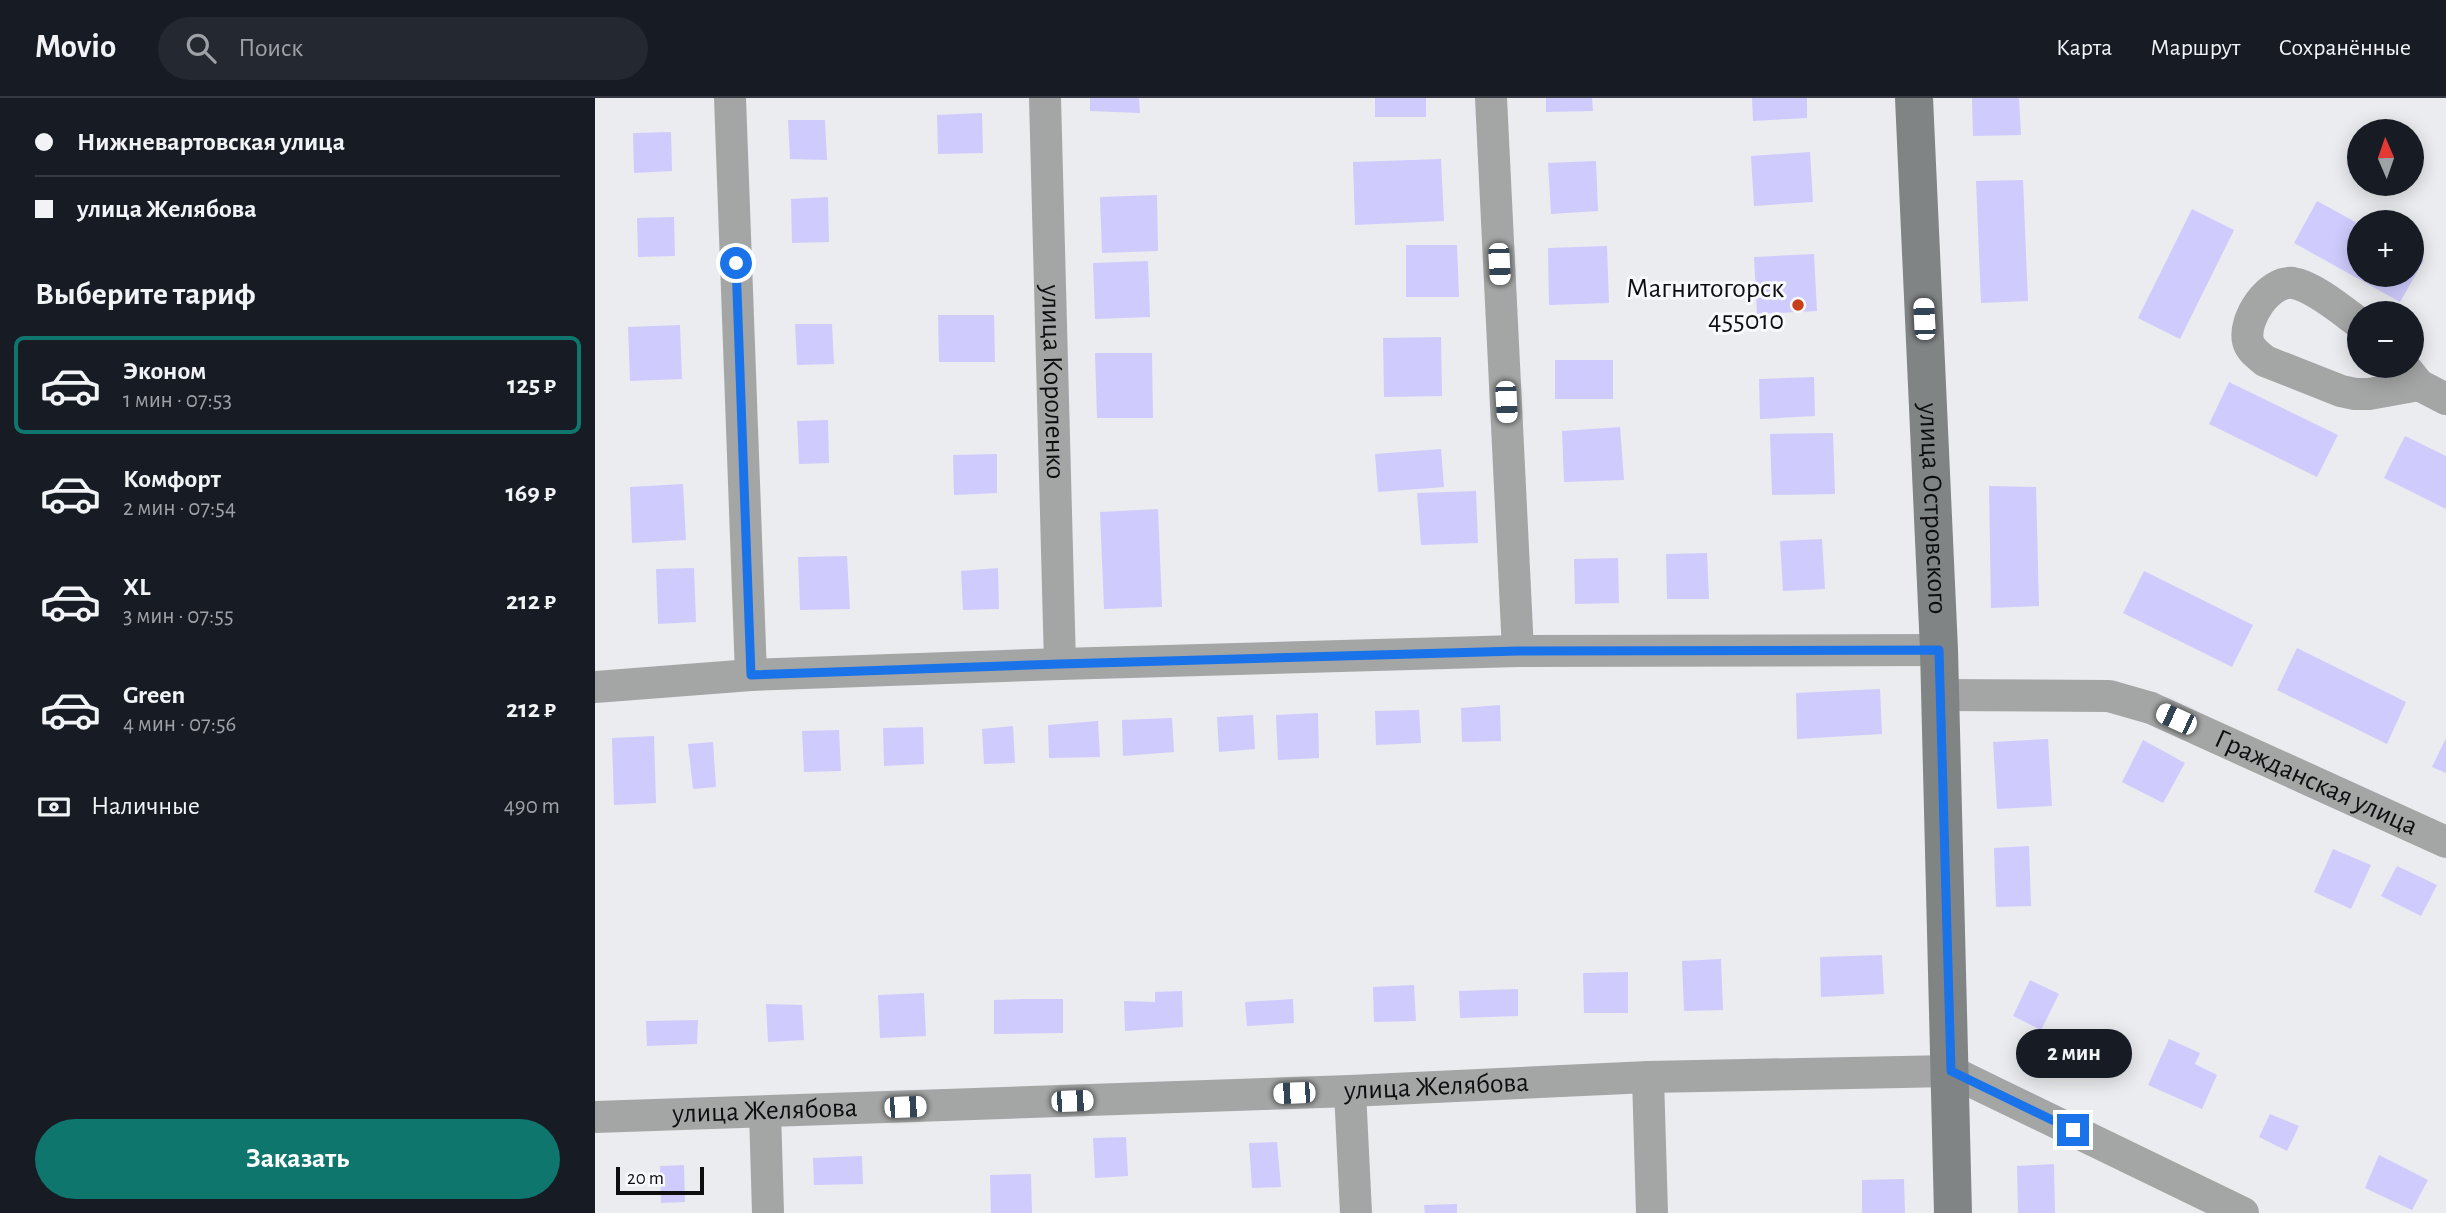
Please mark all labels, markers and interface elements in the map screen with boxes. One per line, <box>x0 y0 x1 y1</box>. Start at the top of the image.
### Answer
search box <box>158 17 648 80</box>
icon: search <box>182 29 220 67</box>
text: Movio <box>35 31 116 64</box>
text: Поиск <box>238 35 303 61</box>
text: Карта <box>2056 36 2112 60</box>
text: Маршрут <box>2150 36 2240 60</box>
text: Сохранённые <box>2278 36 2411 60</box>
north arrow <box>2347 119 2424 196</box>
map controls <box>2347 119 2424 378</box>
text: Нижневартовская улица <box>77 129 345 155</box>
text: улица Желябова <box>77 196 257 222</box>
button: + <box>2347 210 2424 287</box>
car <box>1488 242 1511 286</box>
route start <box>720 247 752 279</box>
place label: Магнитогорск 455010 <box>1626 275 1784 335</box>
text: Выберите тариф <box>35 278 256 310</box>
street label: улица Короленко <box>1036 283 1069 480</box>
marker: Магнитогорск 455010 <box>1790 297 1806 313</box>
car <box>1913 297 1936 341</box>
button: − <box>2347 301 2424 378</box>
icon: car <box>39 354 102 417</box>
text: Эконом <box>123 358 206 384</box>
text: 125 ₽ <box>507 372 556 398</box>
car <box>1495 380 1518 424</box>
text: 1 мин · 07:53 <box>123 389 232 412</box>
street label: улица Островского <box>1914 401 1951 615</box>
icon: car <box>39 462 102 525</box>
text: Комфорт <box>123 466 221 492</box>
text: 169 ₽ <box>505 480 556 506</box>
text: 2 мин · 07:54 <box>123 497 236 520</box>
icon: car <box>39 570 102 633</box>
text: XL <box>123 574 150 600</box>
text: 212 ₽ <box>506 588 556 614</box>
text: 3 мин · 07:55 <box>123 605 234 628</box>
icon: car <box>39 678 102 741</box>
text: Green <box>123 682 185 708</box>
text: 212 ₽ <box>506 696 556 722</box>
car <box>2153 701 2200 737</box>
text: 4 мин · 07:56 <box>123 713 236 736</box>
street label: Гражданская улица <box>2210 725 2422 841</box>
icon: cash <box>35 788 73 826</box>
text: Наличные <box>91 793 200 819</box>
text: 490 m <box>504 795 560 818</box>
callout: 2 мин <box>2015 1028 2131 1077</box>
text: 2 мин <box>2047 1042 2101 1065</box>
street label: улица Желябова <box>1342 1069 1530 1105</box>
car <box>1273 1082 1316 1104</box>
car <box>1051 1090 1094 1112</box>
street label: улица Желябова <box>671 1094 858 1128</box>
car <box>884 1096 927 1118</box>
route end <box>2057 1114 2089 1146</box>
button: Заказать <box>35 1119 560 1199</box>
scale bar <box>616 1164 703 1196</box>
text: 20 m <box>627 1169 664 1188</box>

